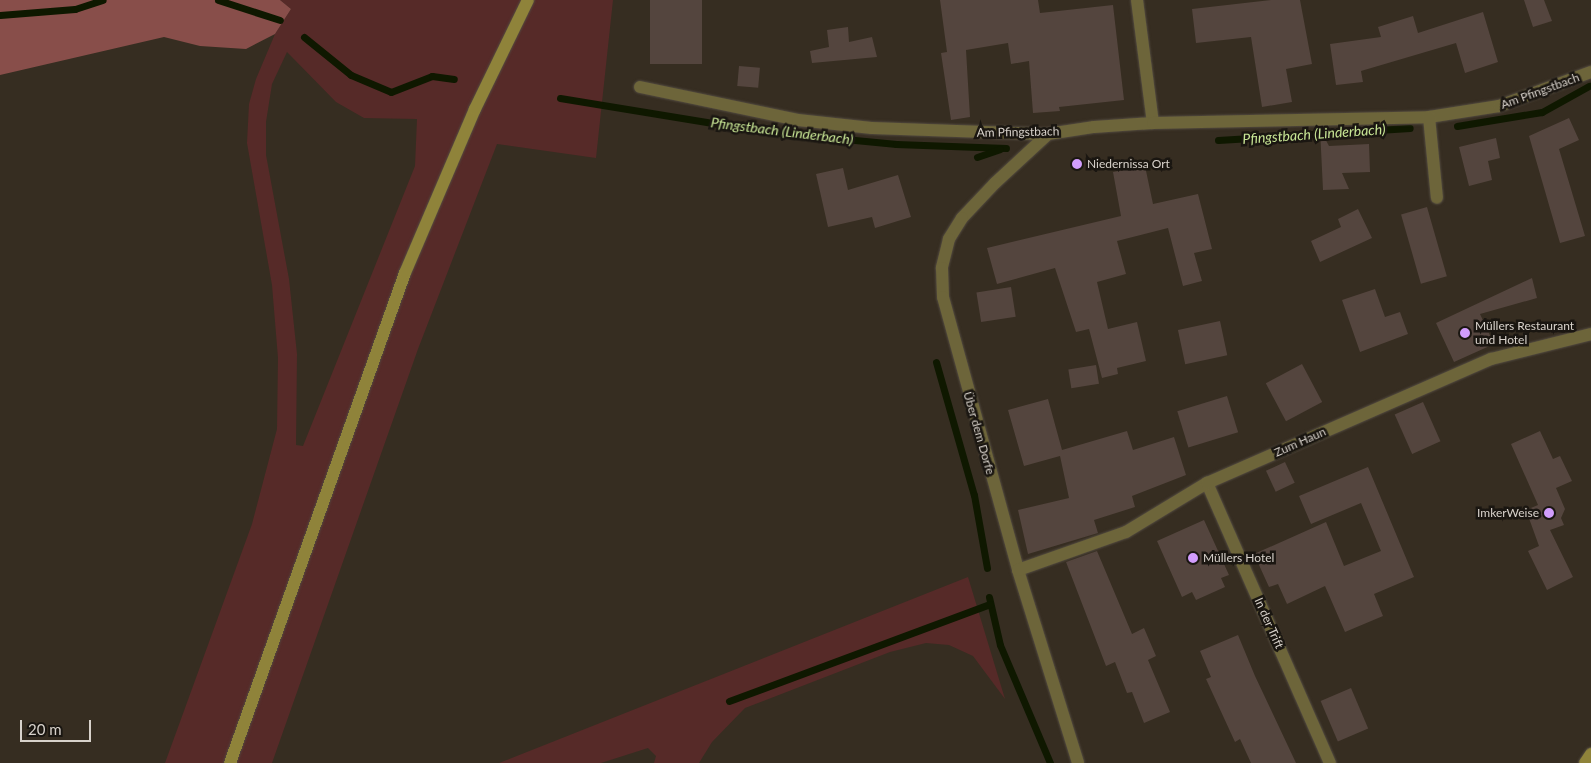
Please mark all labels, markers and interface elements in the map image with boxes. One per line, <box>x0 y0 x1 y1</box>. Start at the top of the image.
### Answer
street label: Am Pfingstbach <box>1499 70 1581 112</box>
water label: Pfingstbach (Linderbach) <box>710 114 854 148</box>
water label: Pfingstbach (Linderbach) <box>1242 121 1386 147</box>
street label: Am Pfingstbach <box>977 124 1059 140</box>
place label: Niedernissa Ort <box>1087 157 1170 171</box>
marker: Niedernissa Ort <box>1071 158 1083 170</box>
place label: Müllers Restaurant und Hotel <box>1475 319 1574 347</box>
marker: Müllers Restaurant und Hotel <box>1459 327 1471 339</box>
street label: Über dem Dorfe <box>960 390 998 476</box>
street label: Zum Haun <box>1272 424 1328 460</box>
place label: ImkerWeise <box>1477 506 1539 520</box>
marker: ImkerWeise <box>1543 507 1555 519</box>
place label: Müllers Hotel <box>1203 551 1274 565</box>
marker: Müllers Hotel <box>1187 552 1199 564</box>
street label: In der Trift <box>1251 595 1287 651</box>
scale bar <box>22 710 94 742</box>
text: 20 m <box>28 720 62 738</box>

